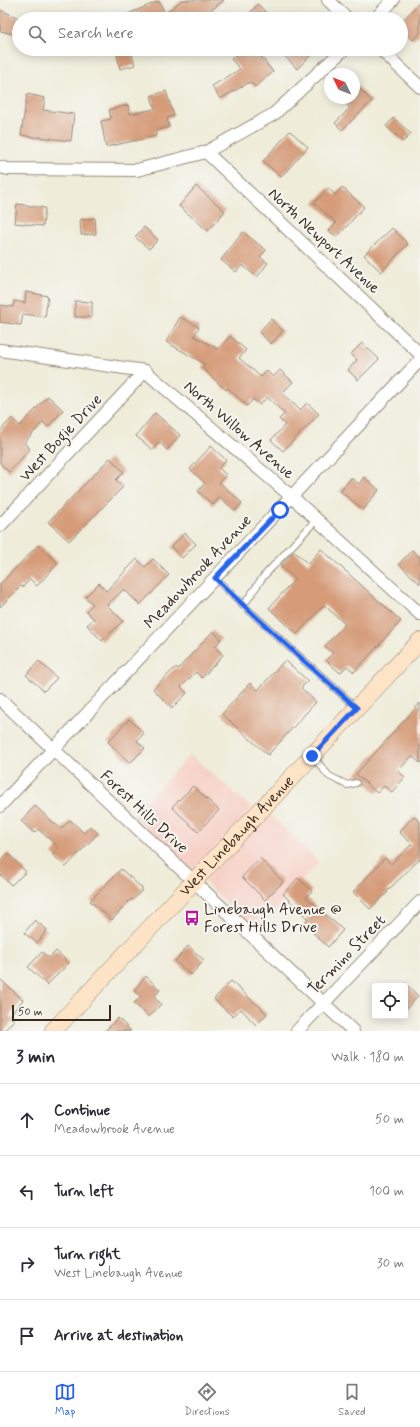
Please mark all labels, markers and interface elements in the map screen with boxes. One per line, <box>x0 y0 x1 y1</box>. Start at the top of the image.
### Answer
search box <box>12 12 408 56</box>
icon: search <box>26 23 48 45</box>
text: Search here <box>58 24 134 44</box>
north arrow <box>324 68 360 104</box>
street label: North Newport Avenue <box>263 184 385 299</box>
street label: North Willow Avenue <box>179 376 299 484</box>
street label: West Bogie Drive <box>15 390 108 487</box>
route start <box>271 501 289 519</box>
street label: Meadowbrook Avenue <box>140 510 256 634</box>
route end <box>303 747 321 765</box>
street label: Forest Hills Drive <box>95 766 193 858</box>
street label: West Linebaugh Avenue <box>175 771 299 901</box>
place label: Linebaugh Avenue @ Forest Hills Drive <box>204 899 342 938</box>
bus stop icon: Linebaugh Avenue @ Forest Hills Drive <box>183 909 201 927</box>
street label: Termino Street <box>303 910 391 1000</box>
map controls <box>372 983 408 1019</box>
button: locate <box>372 983 408 1019</box>
scale bar <box>12 1003 111 1022</box>
text: 50 m <box>18 1005 43 1019</box>
text: 3 min <box>16 1046 55 1068</box>
text: Walk · 180 m <box>331 1049 404 1066</box>
text: Continue <box>54 1101 110 1121</box>
icon: ahead <box>16 1109 38 1131</box>
text: 50 m <box>375 1111 404 1128</box>
text: Meadowbrook Avenue <box>54 1121 175 1138</box>
icon: left <box>16 1181 38 1203</box>
text: Turn left <box>54 1182 114 1202</box>
text: 100 m <box>369 1183 404 1200</box>
text: Turn right <box>54 1245 121 1265</box>
icon: right <box>16 1253 38 1275</box>
text: 30 m <box>377 1255 404 1272</box>
text: West Linebaugh Avenue <box>54 1265 183 1282</box>
icon: arrive <box>16 1325 38 1347</box>
text: Arrive at destination <box>54 1326 183 1346</box>
tab: Map <box>54 1381 76 1419</box>
tab: Directions <box>184 1381 230 1419</box>
tab: Saved <box>338 1381 366 1419</box>

